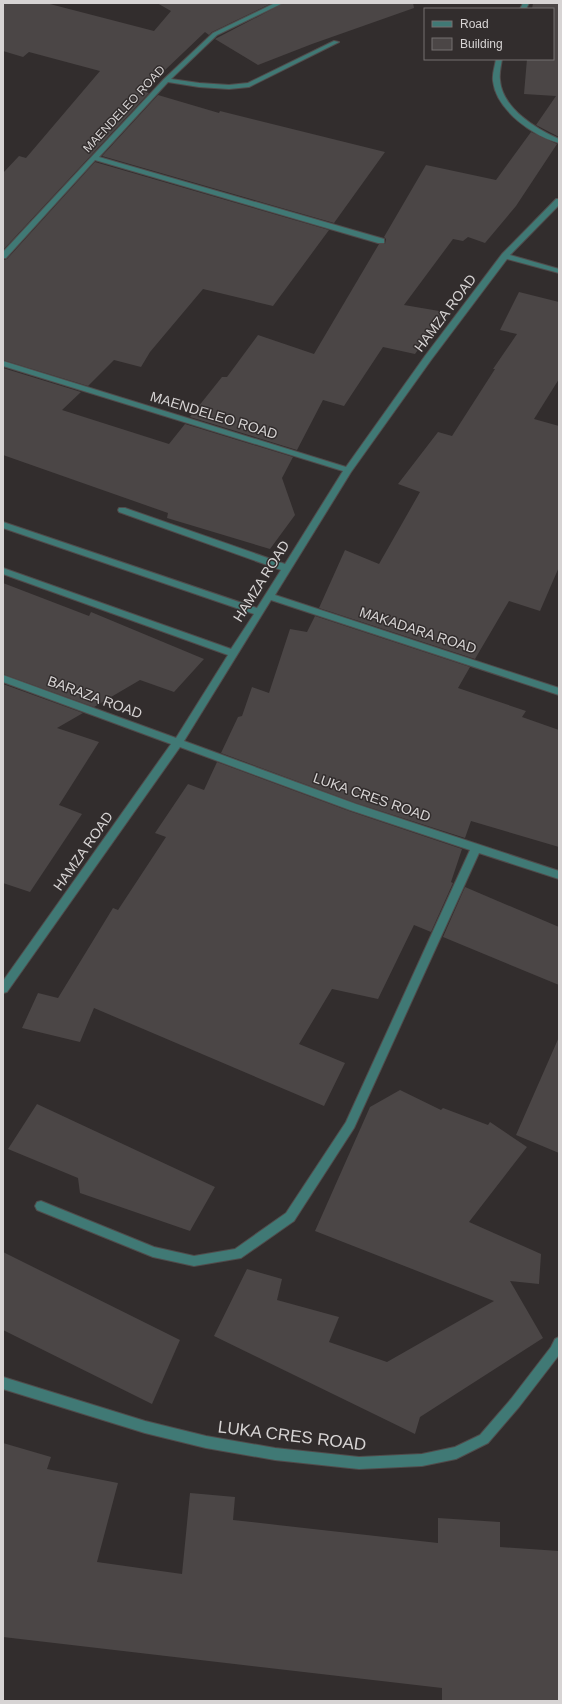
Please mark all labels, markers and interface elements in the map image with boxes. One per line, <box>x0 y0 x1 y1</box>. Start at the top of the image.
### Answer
legend <box>424 8 554 60</box>
text: Road <box>460 17 489 31</box>
text: Building <box>460 37 503 51</box>
street label: MAENDELEO ROAD <box>80 63 168 155</box>
street label: HAMZA ROAD <box>411 271 479 355</box>
street label: MAENDELEO ROAD <box>148 388 280 442</box>
street label: HAMZA ROAD <box>230 538 292 624</box>
street label: MAKADARA ROAD <box>357 604 479 656</box>
street label: BARAZA ROAD <box>45 672 145 722</box>
street label: LUKA CRES ROAD <box>311 769 433 825</box>
street label: HAMZA ROAD <box>50 808 116 894</box>
street label: LUKA CRES ROAD <box>217 1417 367 1455</box>

